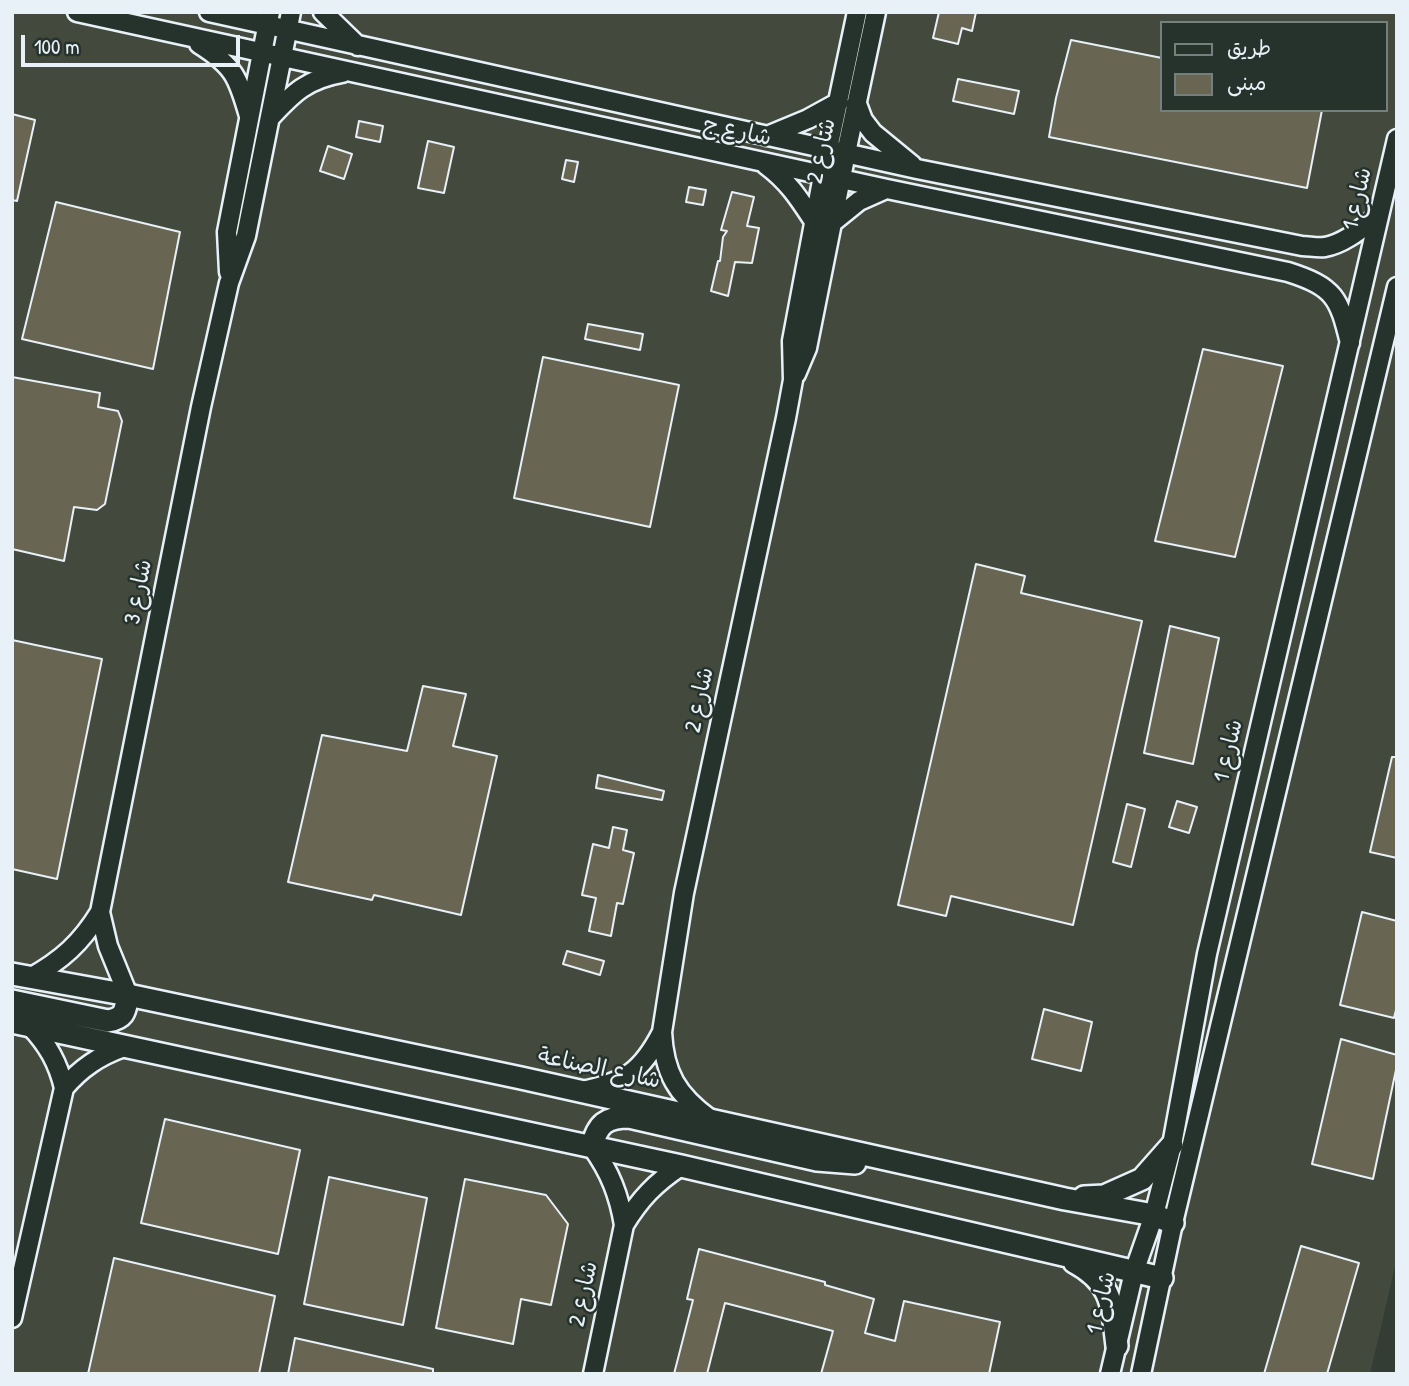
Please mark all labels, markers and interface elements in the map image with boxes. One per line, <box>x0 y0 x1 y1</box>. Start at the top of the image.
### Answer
scale bar <box>24 21 243 65</box>
legend <box>1160 21 1388 112</box>
text: 100 m <box>34 32 80 61</box>
text: طريق <box>1227 33 1271 62</box>
text: مبنى <box>1227 68 1266 97</box>
street label: شارع ج <box>700 111 774 153</box>
street label: شارع 2 <box>802 116 842 186</box>
street label: شارع 1 <box>1337 165 1379 233</box>
street label: شارع 3 <box>119 557 159 627</box>
street label: شارع 2 <box>680 665 720 735</box>
street label: شارع 1 <box>1208 717 1250 785</box>
street label: شارع الصناعة <box>535 1043 663 1095</box>
street label: شارع 2 <box>564 1259 604 1329</box>
street label: شارع 1 <box>1081 1269 1123 1337</box>

